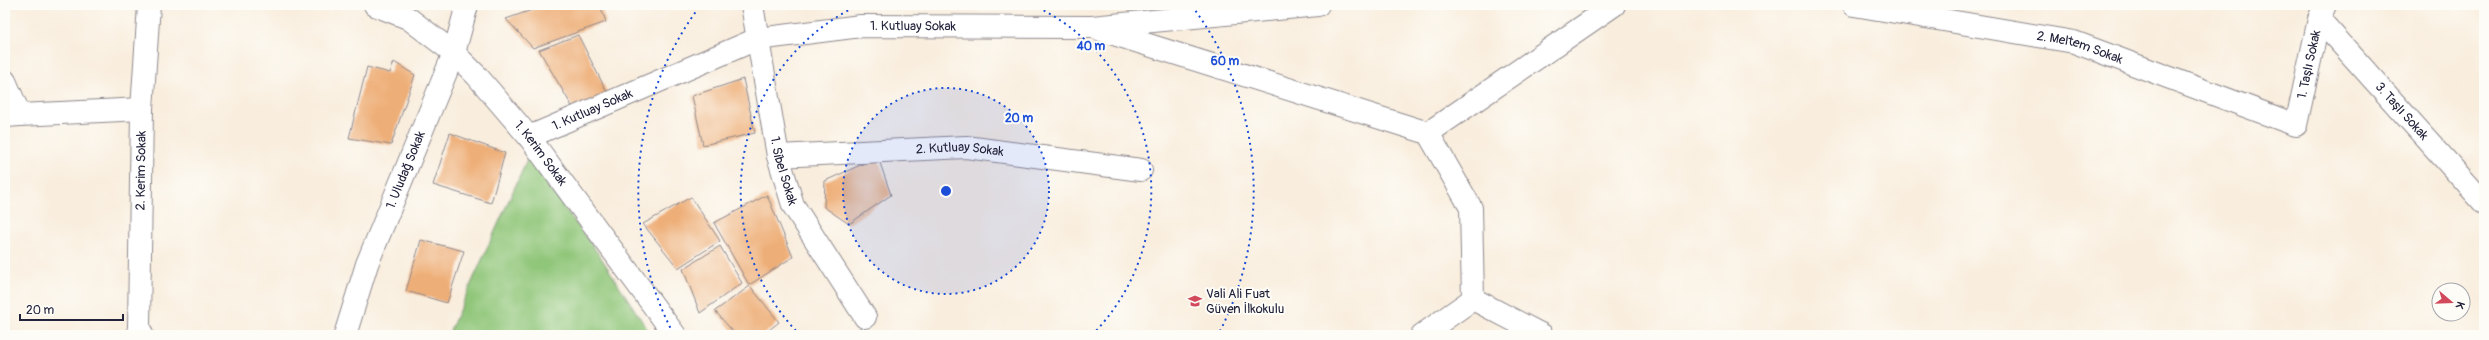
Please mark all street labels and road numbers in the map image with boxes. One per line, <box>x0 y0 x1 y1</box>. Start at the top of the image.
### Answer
street label: 1. Kutluay Sokak <box>870 18 957 34</box>
street label: 2. Meltem Sokak <box>2035 28 2126 68</box>
street label: 1. Taşlı Sokak <box>2294 28 2324 100</box>
street label: 3. Taşlı Sokak <box>2372 79 2432 144</box>
street label: 1. Kutluay Sokak <box>550 85 636 134</box>
street label: 1. Kerim Sokak <box>511 118 571 190</box>
street label: 1. Uludağ Sokak <box>383 128 429 211</box>
street label: 2. Kerim Sokak <box>133 130 150 211</box>
street label: 1. Sibel Sokak <box>767 135 801 208</box>
street label: 2. Kutluay Sokak <box>915 139 1005 160</box>

